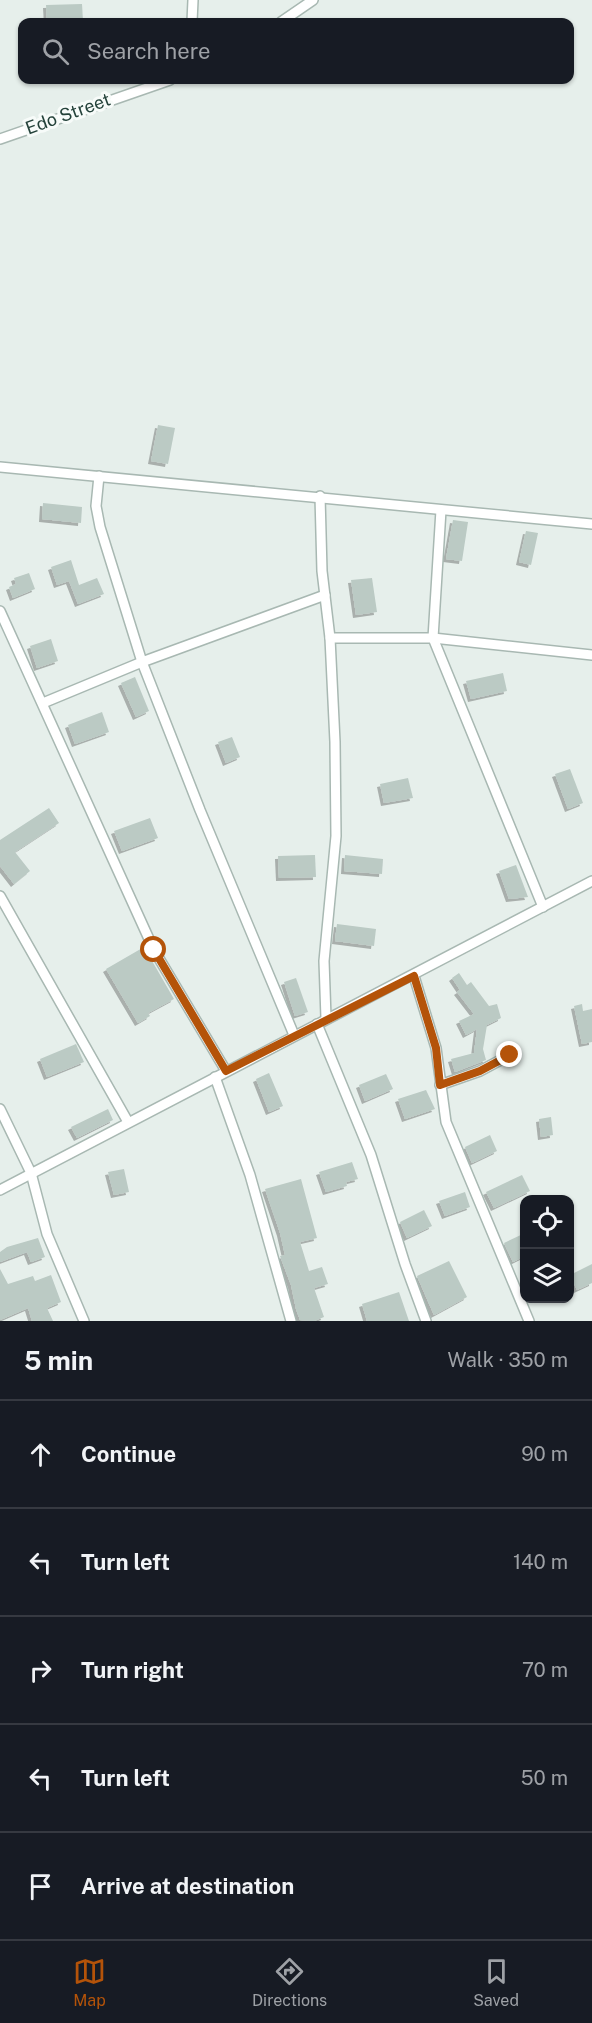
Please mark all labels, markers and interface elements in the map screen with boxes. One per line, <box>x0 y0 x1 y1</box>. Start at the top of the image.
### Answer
search box <box>18 18 574 84</box>
icon: search <box>39 35 72 68</box>
text: Search here <box>87 38 211 64</box>
street label: Edo Street <box>23 88 113 139</box>
route start <box>140 936 166 962</box>
route end <box>496 1041 522 1067</box>
map controls <box>520 1195 574 1303</box>
button: locate <box>520 1195 574 1249</box>
button: layers <box>520 1249 574 1303</box>
text: 5 min <box>24 1345 93 1376</box>
text: Walk · 350 m <box>448 1348 568 1372</box>
icon: ahead <box>24 1438 57 1471</box>
text: Continue <box>81 1441 176 1467</box>
text: 90 m <box>521 1442 568 1466</box>
icon: left <box>24 1546 57 1579</box>
text: Turn left <box>81 1549 170 1575</box>
text: 140 m <box>513 1550 568 1574</box>
icon: right <box>24 1654 57 1687</box>
text: Turn right <box>81 1657 184 1683</box>
text: 70 m <box>522 1658 568 1682</box>
icon: left <box>24 1762 57 1795</box>
text: Turn left <box>81 1765 170 1791</box>
text: 50 m <box>521 1766 568 1790</box>
icon: arrive <box>24 1870 57 1903</box>
text: Arrive at destination <box>81 1873 294 1899</box>
tab: Map <box>73 1955 106 2010</box>
tab: Directions <box>252 1955 327 2010</box>
tab: Saved <box>473 1955 519 2010</box>

